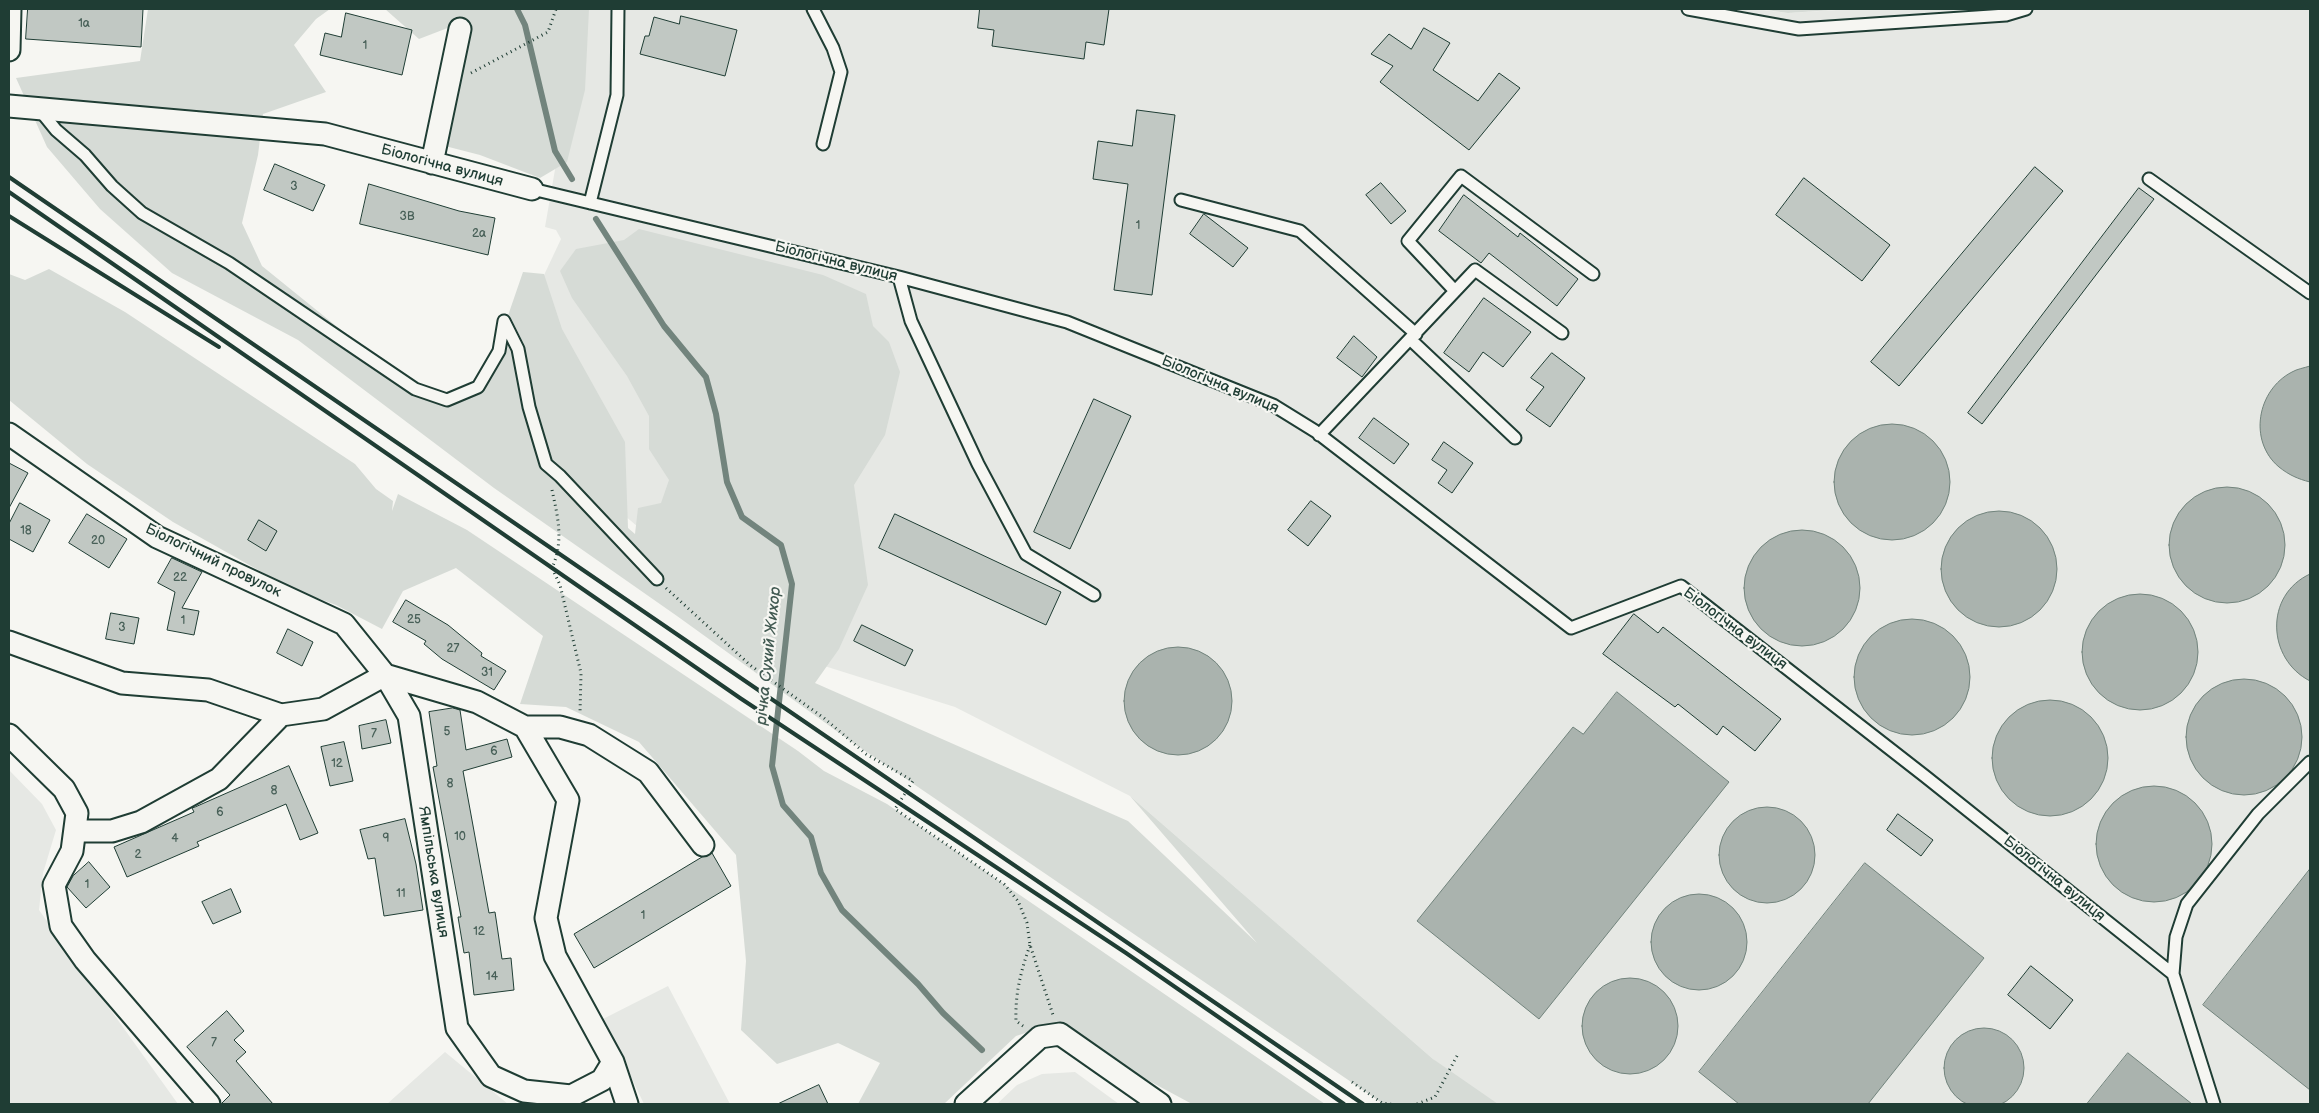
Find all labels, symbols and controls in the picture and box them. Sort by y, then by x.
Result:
house number: 1а [78,17,90,31]
house number: 1 [363,39,367,53]
street label: Біологічна вулиця [379,141,505,191]
house number: 3 [290,180,298,194]
house number: 3В [400,210,414,224]
house number: 1 [1136,219,1140,233]
house number: 2а [472,227,486,241]
street label: Біологічна вулиця [773,238,899,286]
street label: Біологічна вулиця [1159,352,1281,418]
street label: Біологічний провулок [142,520,284,602]
house number: 18 [20,524,32,538]
house number: 20 [91,534,105,548]
house number: 22 [173,571,187,585]
street label: Біологічна вулиця [1679,584,1791,674]
water label: річка Сухий Жихор [752,586,786,726]
house number: 25 [407,613,421,627]
house number: 1 [181,614,185,628]
house number: 3 [118,621,126,635]
house number: 27 [447,642,459,656]
house number: 31 [481,666,493,680]
house number: 5 [444,725,450,739]
house number: 7 [371,727,377,741]
house number: 6 [490,745,498,759]
house number: 12 [331,757,343,771]
house number: 8 [447,777,453,791]
house number: 8 [271,784,277,798]
street label: Ямпільська вулиця [414,805,452,939]
house number: 6 [216,806,224,820]
house number: 10 [454,830,466,844]
house number: 4 [171,832,179,846]
house number: 9 [383,832,389,846]
street label: Біологічна вулиця [2000,832,2108,926]
house number: 2 [134,848,142,862]
house number: 1 [85,878,89,892]
house number: 11 [396,887,406,901]
house number: 1 [641,909,645,923]
house number: 12 [473,925,485,939]
house number: 14 [486,970,498,984]
house number: 7 [211,1036,217,1050]

